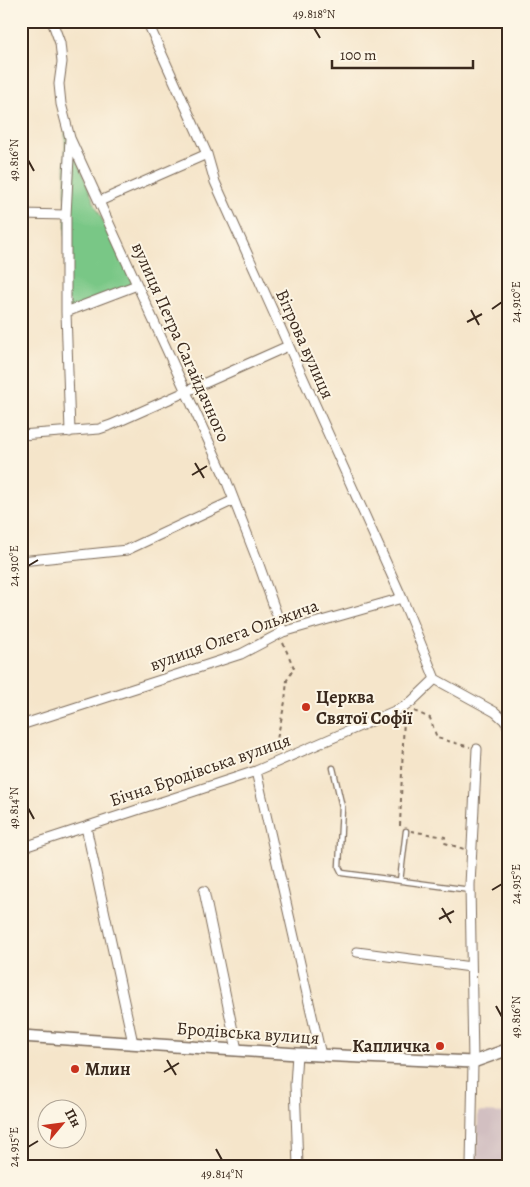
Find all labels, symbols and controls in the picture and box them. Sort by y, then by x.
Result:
text: 49.818°N [293,6,336,22]
scale bar [332,38,474,70]
text: 100 m [340,45,377,65]
text: 49.816°N [6,138,22,181]
street label: вулиця Петра Сагайдачного [126,238,236,446]
text: 24.910°E [508,281,524,323]
street label: Вітрова вулиця [270,285,340,403]
text: 24.910°E [6,545,22,587]
street label: вулиця Олега Ольжича [146,593,322,677]
place label: Церква Святої Софії [316,685,413,730]
marker: Церква Святої Софії [300,701,312,713]
street label: Бічна Бродівська вулиця [106,728,294,812]
text: 49.814°N [6,787,22,829]
text: 24.915°E [508,864,524,904]
text: 49.816°N [508,995,524,1038]
street label: Бродівська вулиця [176,1016,320,1050]
place label: Капличка [352,1034,430,1058]
marker: Капличка [434,1040,446,1052]
place label: Млин [85,1057,131,1081]
marker: Млин [69,1063,81,1075]
north arrow [38,1100,88,1150]
text: Пн [60,1105,86,1131]
text: 24.915°E [6,1127,22,1167]
text: 49.814°N [201,1166,243,1182]

